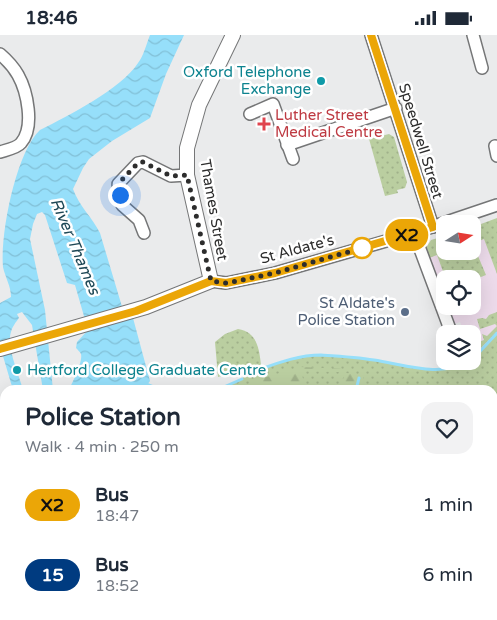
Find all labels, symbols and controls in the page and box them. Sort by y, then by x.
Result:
text: 18:46 [25,7,78,29]
place label: Oxford Telephone Exchange [183,63,311,98]
marker: Oxford Telephone Exchange [315,75,327,87]
street label: Speedwell Street [395,81,447,201]
place label: Luther Street Medical Centre [275,106,382,141]
marker: Luther Street Medical Centre [257,117,271,131]
street label: Thames Street [196,158,232,262]
your location [108,183,133,208]
water label: River Thames [46,195,105,299]
north arrow [436,215,481,260]
map controls [436,215,481,370]
line badge: X2 [384,219,430,251]
text: X2 [395,224,419,246]
street label: St Aldate's [258,231,336,267]
unlabelled marker [351,237,373,259]
button: locate [436,270,481,315]
place label: St Aldate's Police Station [298,294,395,329]
marker: St Aldate's Police Station [399,306,411,318]
button: layers [436,325,481,370]
place label: Hertford College Graduate Centre [27,361,266,379]
marker: Hertford College Graduate Centre [11,364,23,376]
button: heart [421,402,473,454]
text: Police Station [25,403,181,432]
text: Walk · 4 min · 250 m [25,437,179,457]
text: Bus [95,484,129,506]
text: X2 [41,494,64,516]
text: 1 min [422,494,473,516]
text: 18:47 [95,506,139,526]
text: Bus [95,554,129,576]
text: 15 [41,564,64,586]
text: 6 min [422,564,473,586]
text: 18:52 [95,576,139,596]

